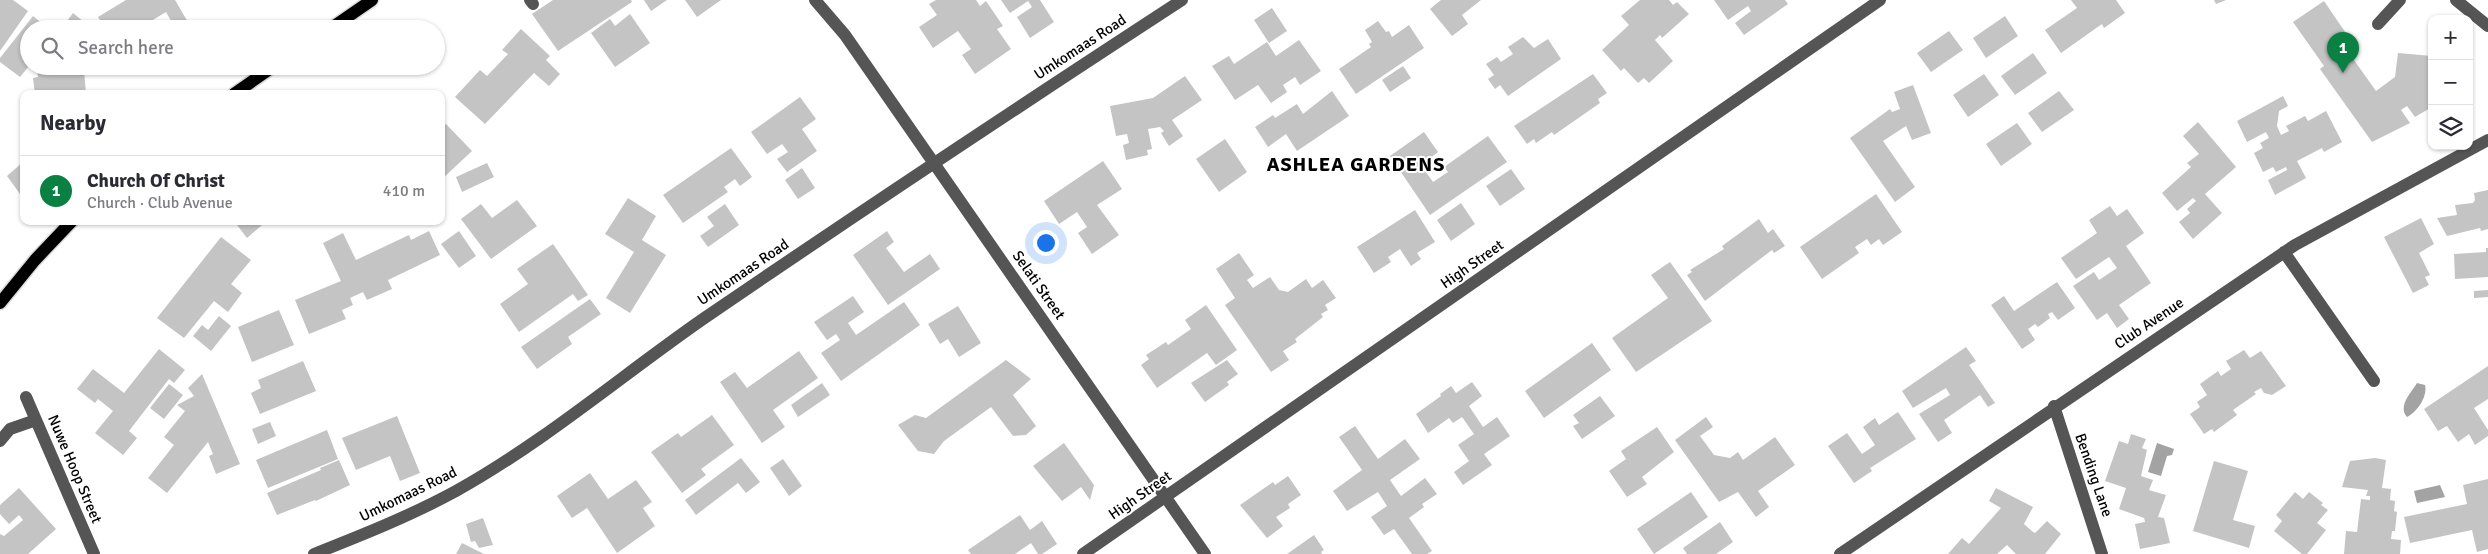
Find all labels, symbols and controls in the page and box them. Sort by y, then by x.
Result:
street label: Umkomaas Road [1031,11,1129,83]
map controls [2428,15,2473,150]
button: + [2428,15,2473,60]
search box [20,20,445,75]
pin: 1 [2327,32,2359,73]
icon: search [38,34,66,62]
text: Search here [78,36,174,60]
button: − [2428,60,2473,105]
button: layers [2428,105,2473,150]
text: Nearby [40,110,106,136]
district label: ASHLEA GARDENS [1267,152,1445,177]
text: Church Of Christ [87,169,225,193]
text: 1 [52,181,60,201]
text: 410 m [383,181,425,201]
text: Church · Club Avenue [87,193,233,213]
your location [1033,230,1059,256]
street label: Umkomaas Road [694,235,792,309]
street label: High Street [1437,236,1507,292]
street label: Selati Street [1009,247,1069,323]
street label: Club Avenue [2111,293,2187,353]
street label: Nuwe Hoop Street [44,412,106,526]
street label: Bending Lane [2071,431,2117,519]
street label: Umkomaas Road [356,463,460,525]
street label: High Street [1105,467,1175,523]

